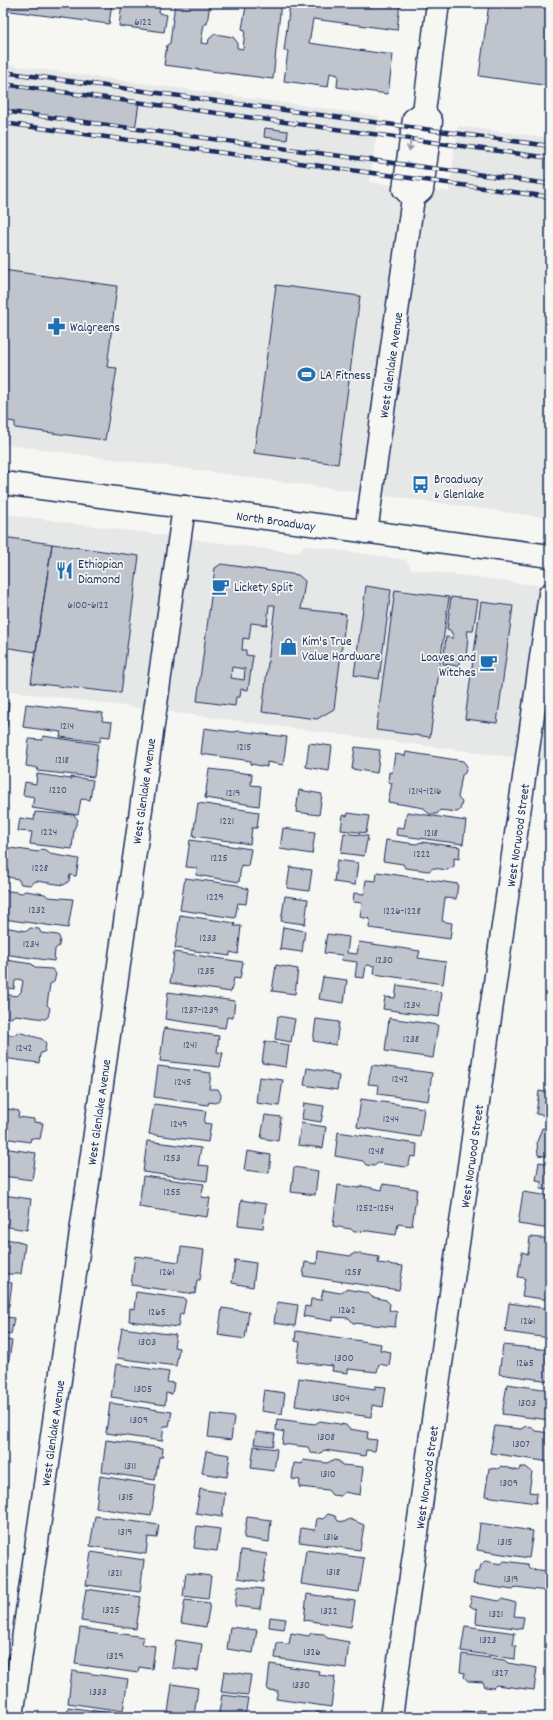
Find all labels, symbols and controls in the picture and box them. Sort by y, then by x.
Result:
house number: 6122 [134,15,152,31]
one-way arrow [406,138,414,151]
street label: West Glenlake Avenue [376,311,409,419]
pharmacy icon: Walgreens [47,316,67,336]
place label: Walgreens [70,319,120,338]
sports icon: LA Fitness [297,364,317,384]
place label: LA Fitness [320,367,371,386]
place label: Broadway & Glenlake [434,471,485,505]
bus stop icon: Broadway & Glenlake [411,475,431,495]
street label: North Broadway [235,508,317,538]
place label: Ethiopian Diamond [78,556,123,590]
restaurant icon: Ethiopian Diamond [55,560,75,580]
cafe icon: Lickety Split [211,576,231,596]
place label: Lickety Split [234,579,293,598]
house number: 6100-6122 [68,598,109,614]
place label: Kim's True Value Hardware [302,633,381,667]
shop icon: Kim's True Value Hardware [279,637,299,657]
place label: Loaves and Witches [421,649,476,683]
cafe icon: Loaves and Witches [479,653,499,673]
house number: 1214 [60,719,74,735]
street label: West Glenlake Avenue [129,737,162,845]
house number: 1215 [237,740,251,756]
house number: 1218 [55,753,69,769]
street label: West Norwood Street [503,782,536,888]
house number: 1220 [49,783,67,799]
house number: 1214-1216 [409,784,441,800]
house number: 1219 [226,786,240,802]
house number: 1221 [220,814,234,830]
house number: 1224 [41,825,57,841]
house number: 1218 [424,826,438,842]
house number: 1222 [414,847,431,863]
house number: 1225 [210,851,228,867]
house number: 1228 [32,861,48,877]
house number: 1229 [206,890,224,906]
house number: 1232 [29,903,46,919]
house number: 1226-1228 [383,904,421,920]
house number: 1233 [200,931,217,947]
house number: 1234 [23,937,39,953]
house number: 1230 [375,953,393,969]
house number: 1235 [197,964,215,980]
house number: 1234 [404,998,420,1014]
house number: 1237-1239 [181,1003,219,1019]
house number: 1238 [403,1032,419,1048]
house number: 1241 [183,1038,197,1054]
house number: 1242 [16,1041,32,1057]
street label: West Glenlake Avenue [84,1058,117,1166]
house number: 1242 [392,1072,408,1088]
house number: 1245 [175,1075,191,1091]
street label: West Norwood Street [457,1103,490,1209]
house number: 1244 [383,1112,399,1128]
house number: 1249 [171,1117,187,1133]
house number: 1248 [368,1144,384,1160]
house number: 1253 [163,1151,181,1167]
house number: 1255 [163,1185,181,1201]
house number: 1252-1254 [356,1201,394,1217]
house number: 1261 [159,1265,175,1281]
house number: 1258 [345,1265,361,1281]
house number: 1262 [338,1303,356,1319]
house number: 1265 [148,1305,166,1321]
house number: 1261 [520,1314,536,1330]
house number: 1303 [138,1335,156,1351]
house number: 1300 [334,1351,354,1367]
house number: 1265 [516,1356,534,1372]
street label: West Glenlake Avenue [38,1379,71,1487]
house number: 1305 [134,1382,152,1398]
house number: 1304 [332,1391,350,1407]
house number: 1303 [518,1396,536,1412]
house number: 1309 [130,1413,148,1429]
street label: West Norwood Street [412,1424,445,1530]
house number: 1308 [317,1430,335,1446]
house number: 1307 [512,1437,530,1453]
house number: 1311 [124,1459,136,1475]
house number: 1310 [320,1467,336,1483]
house number: 1309 [500,1476,518,1492]
house number: 1315 [119,1490,133,1506]
house number: 1319 [118,1525,132,1541]
house number: 1316 [323,1530,339,1546]
house number: 1315 [498,1535,512,1551]
house number: 1318 [326,1565,340,1581]
house number: 1321 [108,1566,122,1582]
house number: 1319 [504,1572,518,1588]
house number: 1325 [102,1603,120,1619]
house number: 1322 [321,1604,338,1620]
house number: 1321 [489,1607,503,1623]
house number: 1323 [480,1633,497,1649]
house number: 1326 [303,1645,321,1661]
house number: 1329 [106,1649,124,1665]
house number: 1327 [492,1666,508,1682]
house number: 1330 [292,1678,310,1694]
house number: 1333 [89,1685,107,1701]

